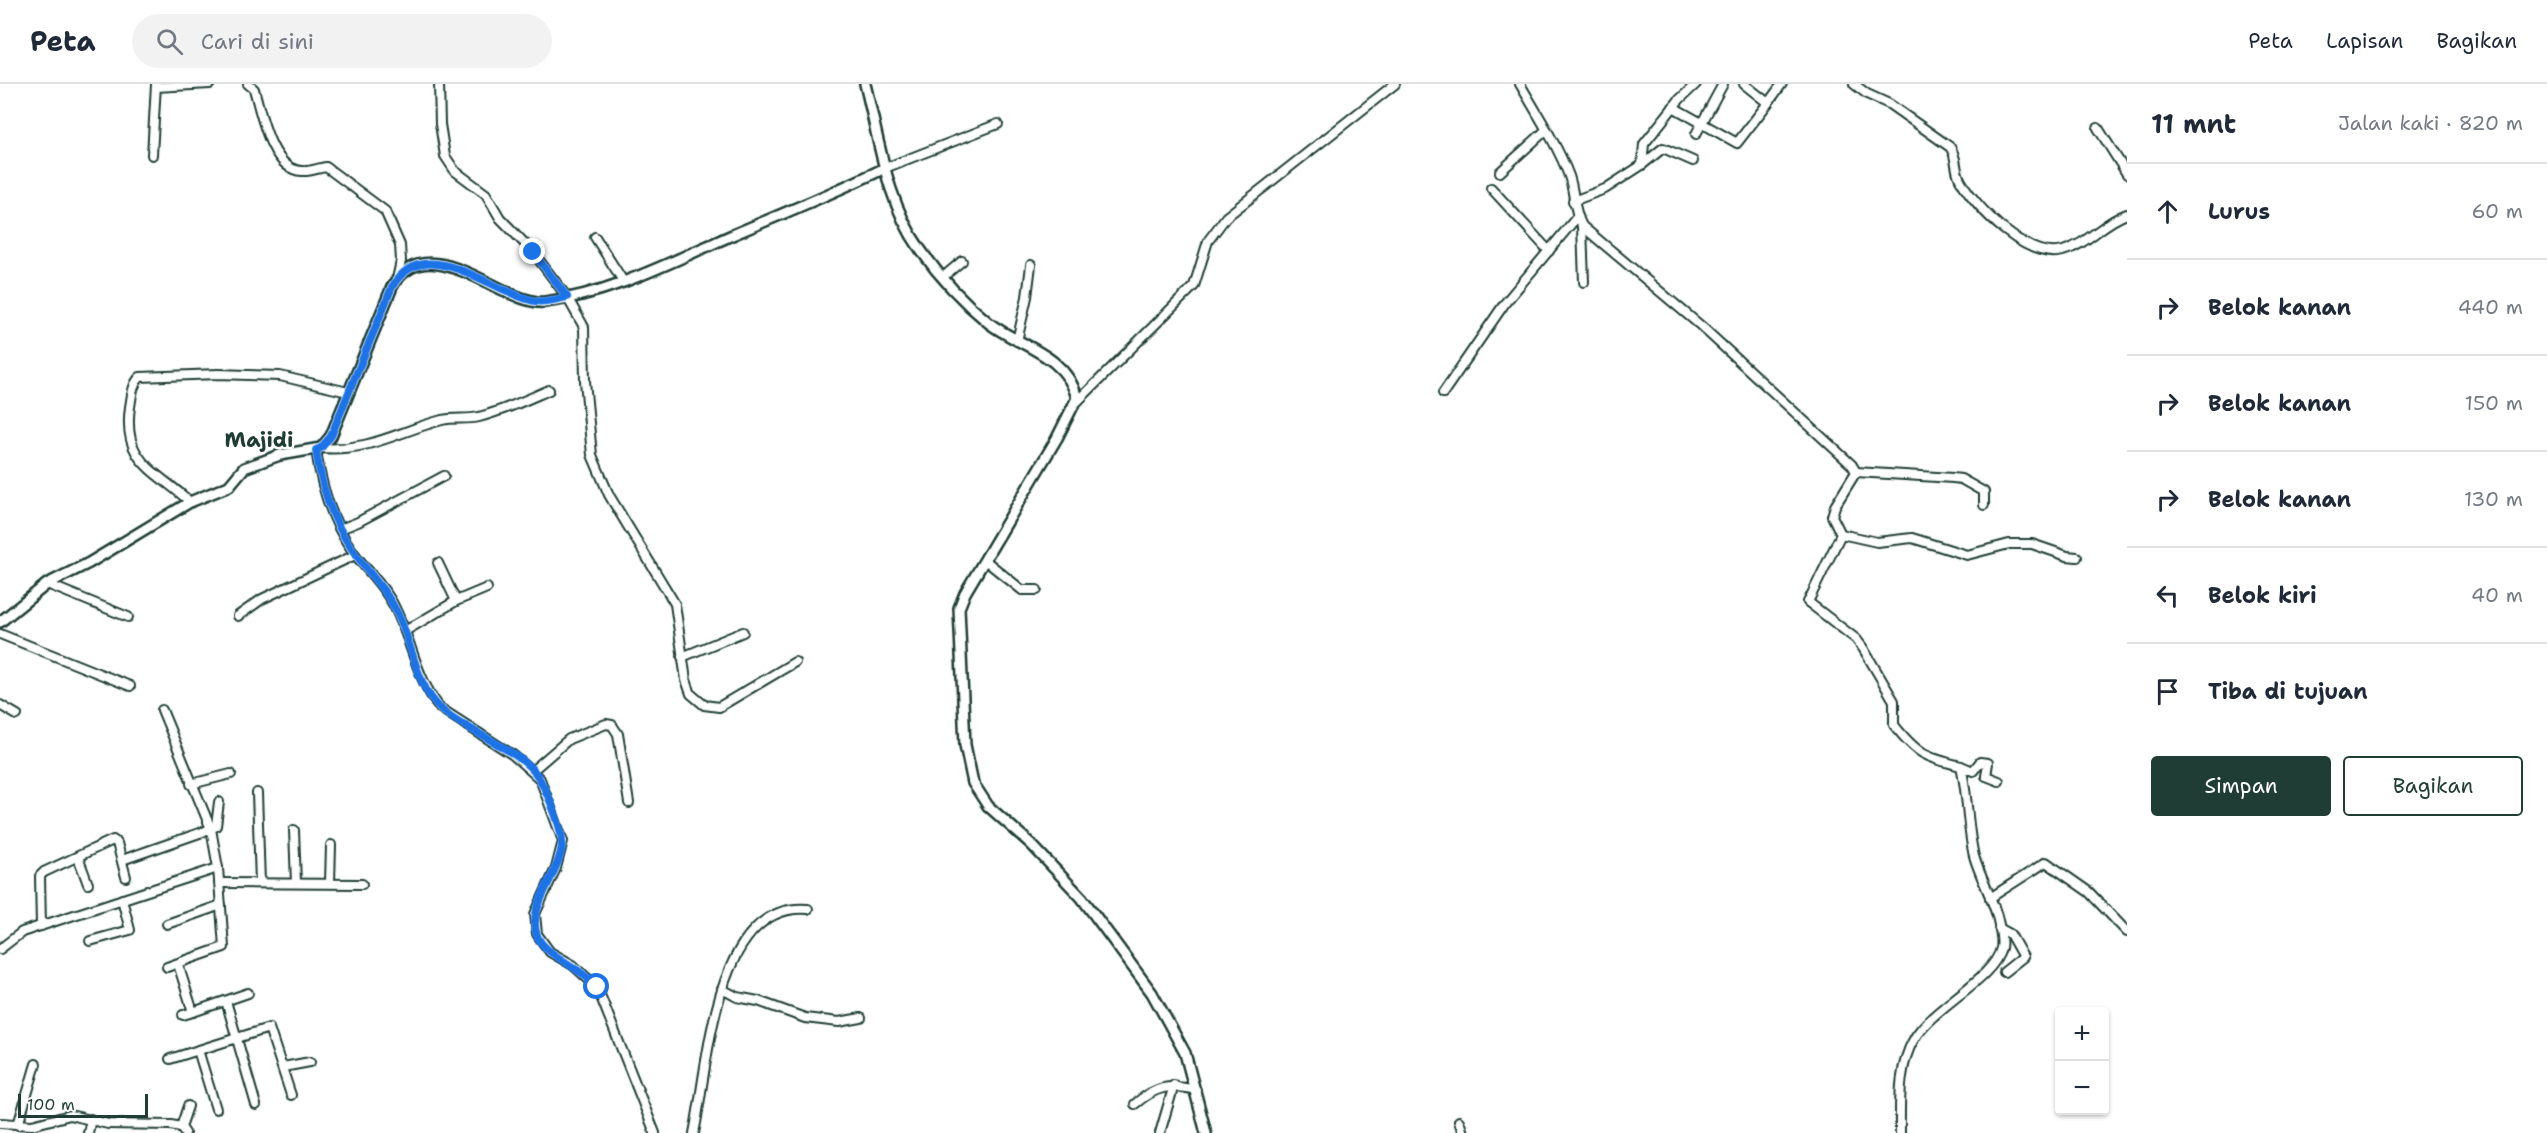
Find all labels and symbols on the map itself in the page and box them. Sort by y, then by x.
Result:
route end [519,238,545,264]
district label: Majidi [224,426,294,454]
route start [583,973,609,999]
scale bar [18,1091,148,1118]

